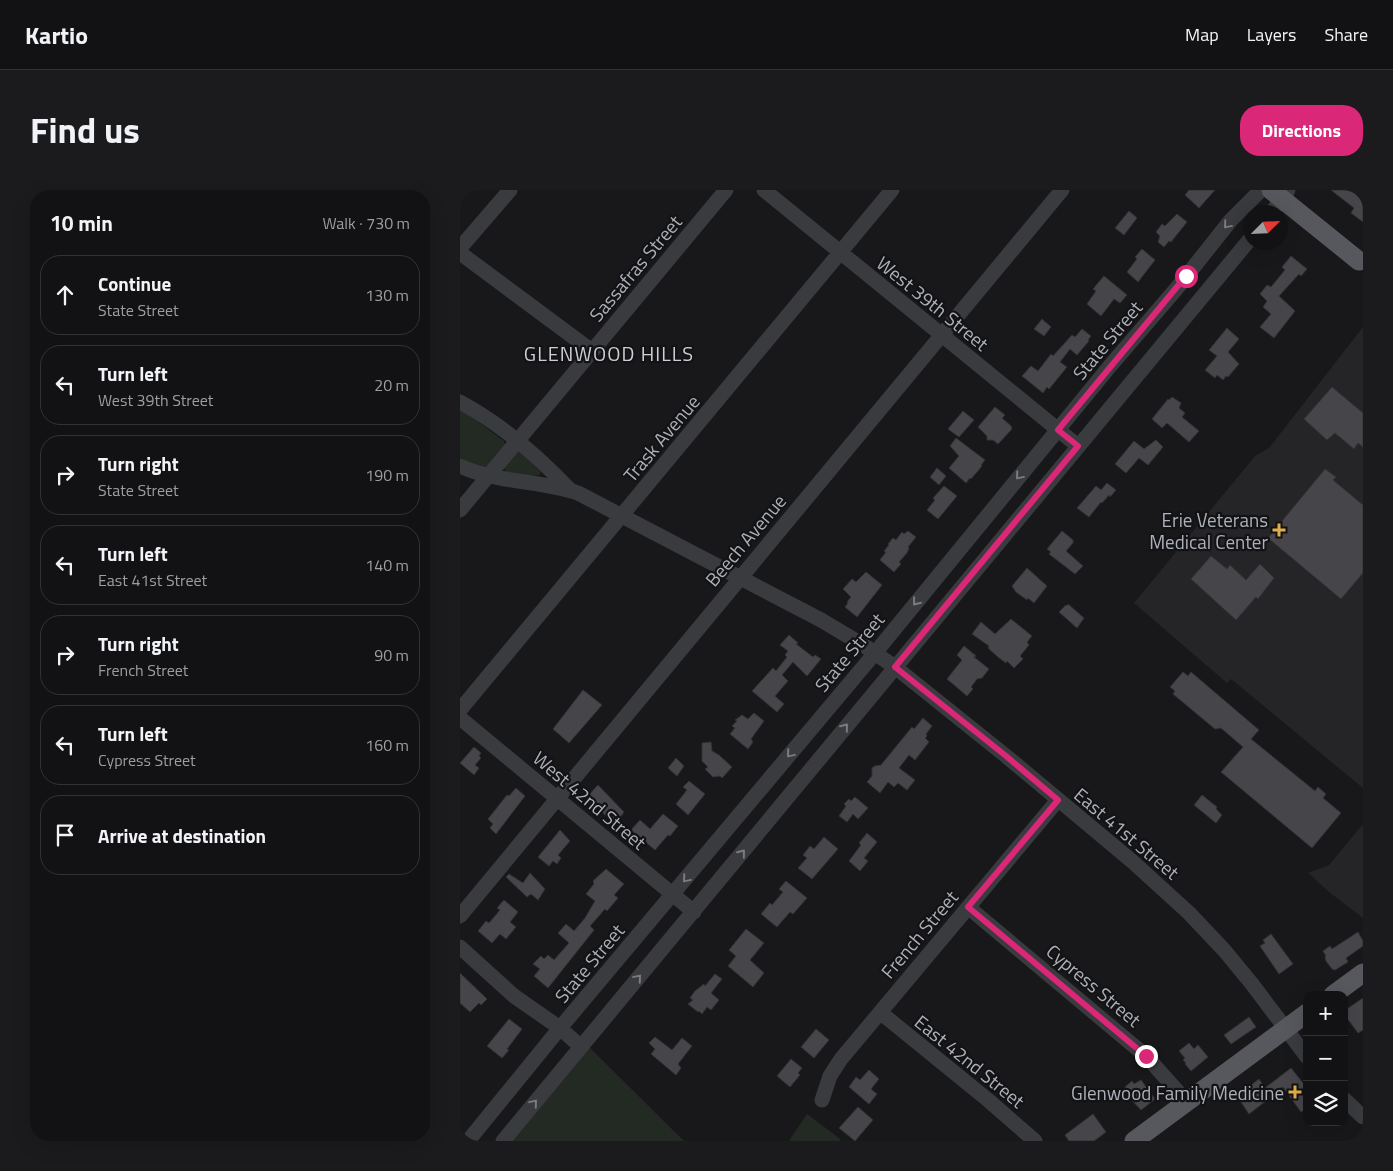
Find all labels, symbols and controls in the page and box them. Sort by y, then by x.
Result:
text: Kartio [25,17,88,53]
text: Map [1185,21,1219,48]
text: Layers [1247,21,1296,48]
text: Share [1324,21,1368,48]
text: Find us [30,103,140,157]
button: Directions [1240,105,1363,156]
north arrow [1243,205,1288,250]
text: 10 min [50,207,113,239]
street label: Sassafras Street [582,208,689,328]
text: Walk · 730 m [322,211,410,235]
one-way arrow [1224,219,1233,228]
street label: West 39th Street [871,249,996,358]
route start [1175,265,1198,288]
text: Continue [98,269,171,298]
icon: ahead [51,281,79,309]
text: 130 m [365,283,409,307]
street label: State Street [1065,294,1149,386]
text: State Street [98,298,179,322]
district label: GLENWOOD HILLS [524,338,694,369]
text: Turn left [98,359,168,388]
icon: left [51,371,79,399]
text: 20 m [374,373,409,397]
text: West 39th Street [98,388,213,412]
street label: Trask Avenue [616,388,706,488]
text: Turn right [98,449,179,478]
icon: right [51,461,79,489]
text: 190 m [365,463,409,487]
one-way arrow [1016,471,1025,480]
text: State Street [98,478,179,502]
street label: Beech Avenue [698,487,792,593]
place label: Erie Veterans Medical Center [1149,505,1268,556]
marker: Erie Veterans Medical Center [1272,523,1286,537]
text: Turn left [98,539,168,568]
icon: left [51,551,79,579]
text: 140 m [365,553,409,577]
text: East 41st Street [98,568,207,592]
one-way arrow [914,596,922,605]
street label: State Street [807,606,891,698]
text: Turn right [98,629,179,658]
icon: right [51,641,79,669]
text: 90 m [374,643,409,667]
text: French Street [98,658,188,682]
text: Turn left [98,719,168,748]
one-way arrow [839,724,848,733]
icon: left [51,731,79,759]
text: 160 m [365,733,409,757]
street label: West 42nd Street [527,744,653,856]
text: Cypress Street [98,748,196,772]
one-way arrow [788,748,796,757]
street label: East 41st Street [1068,780,1186,886]
icon: arrive [51,821,79,849]
text: Arrive at destination [98,821,266,850]
one-way arrow [736,850,745,859]
one-way arrow [684,873,692,882]
street label: French Street [873,883,965,984]
street label: State Street [547,917,631,1009]
street label: Cypress Street [1040,937,1148,1034]
one-way arrow [632,975,640,984]
map controls [1303,991,1348,1126]
button: + [1303,991,1348,1036]
street label: East 42nd Street [909,1007,1032,1115]
button: − [1303,1036,1348,1081]
route end [1135,1045,1158,1068]
place label: Glenwood Family Medicine [1071,1078,1284,1107]
button: layers [1303,1081,1348,1126]
marker: Glenwood Family Medicine [1288,1085,1302,1099]
one-way arrow [529,1100,538,1109]

